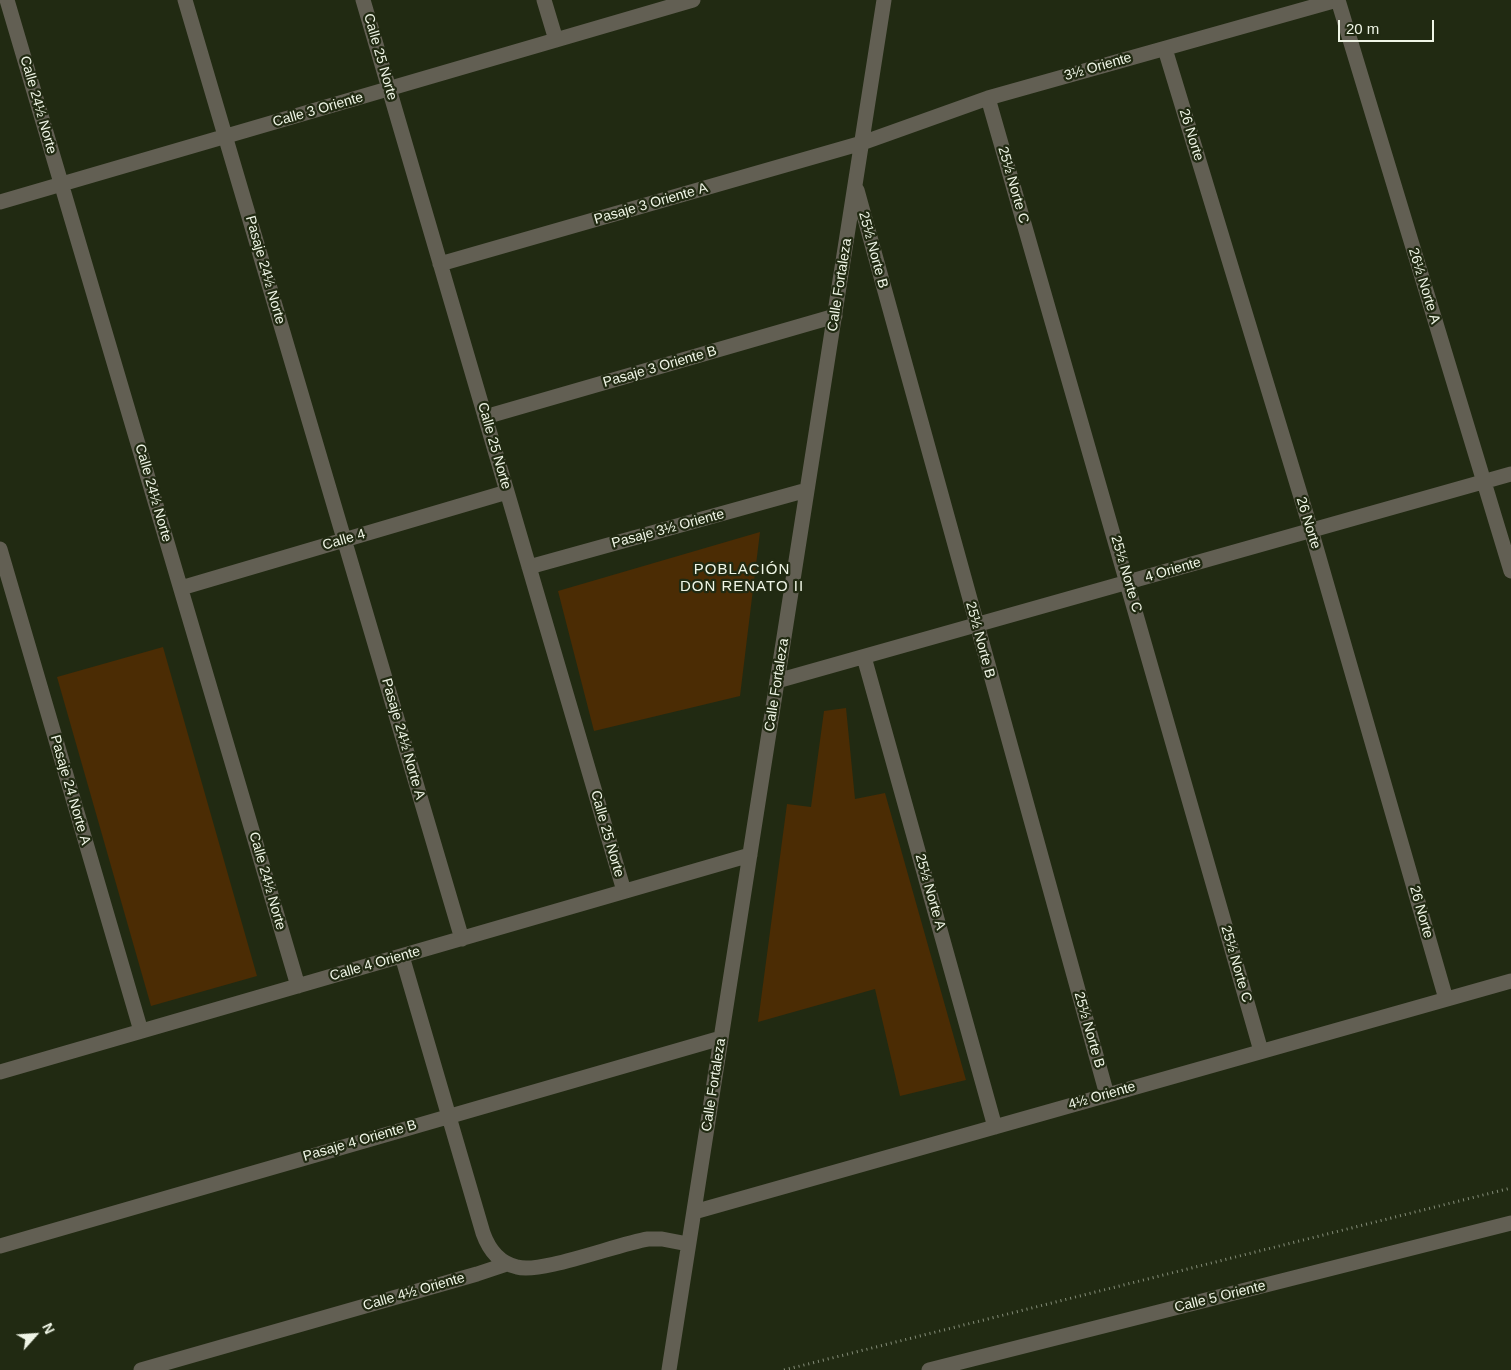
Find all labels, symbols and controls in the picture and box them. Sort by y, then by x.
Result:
scale bar [1341,10,1437,42]
street label: Calle 25 Norte [360,12,400,102]
text: 20 m [1346,20,1379,37]
street label: 3½ Oriente [1062,49,1134,85]
street label: Calle 24½ Norte [16,54,60,156]
street label: Calle 3 Oriente [271,89,365,131]
street label: 26 Norte [1175,107,1207,163]
street label: 25½ Norte C [994,145,1032,225]
street label: Pasaje 3 Oriente A [592,180,710,228]
street label: 25½ Norte B [855,210,891,290]
street label: Pasaje 24½ Norte [241,214,289,326]
street label: Calle Fortaleza [824,237,856,333]
street label: 26½ Norte A [1404,246,1444,326]
street label: Pasaje 3 Oriente B [601,343,719,391]
street label: Calle 25 Norte [474,401,514,491]
street label: Calle 24½ Norte [131,442,175,544]
street label: 26 Norte [1292,495,1324,551]
street label: Pasaje 3½ Oriente [610,506,726,552]
street label: Calle 4 [321,526,367,554]
street label: 25½ Norte C [1107,534,1145,614]
street label: 4 Oriente [1143,554,1203,586]
district label: POBLACIÓN DON RENATO II [678,561,806,596]
street label: 25½ Norte B [962,600,998,680]
street label: Calle Fortaleza [761,637,793,733]
street label: Pasaje 24½ Norte A [378,676,428,802]
street label: Pasaje 24 Norte A [46,733,94,847]
street label: Calle 25 Norte [587,789,627,879]
street label: Calle 24½ Norte [245,830,289,932]
street label: 25½ Norte A [911,852,949,932]
street label: 26 Norte [1406,884,1436,940]
street label: 25½ Norte C [1217,924,1255,1004]
street label: Calle 4 Oriente [328,943,422,985]
street label: 25½ Norte B [1070,990,1108,1070]
street label: Calle Fortaleza [698,1037,730,1133]
street label: 4½ Oriente [1066,1078,1138,1114]
street label: Pasaje 4 Oriente B [301,1117,419,1165]
street label: Calle 4½ Oriente [361,1269,467,1315]
street label: Calle 5 Oriente [1173,1278,1267,1316]
north arrow [10,1310,60,1360]
text: N [39,1320,58,1336]

